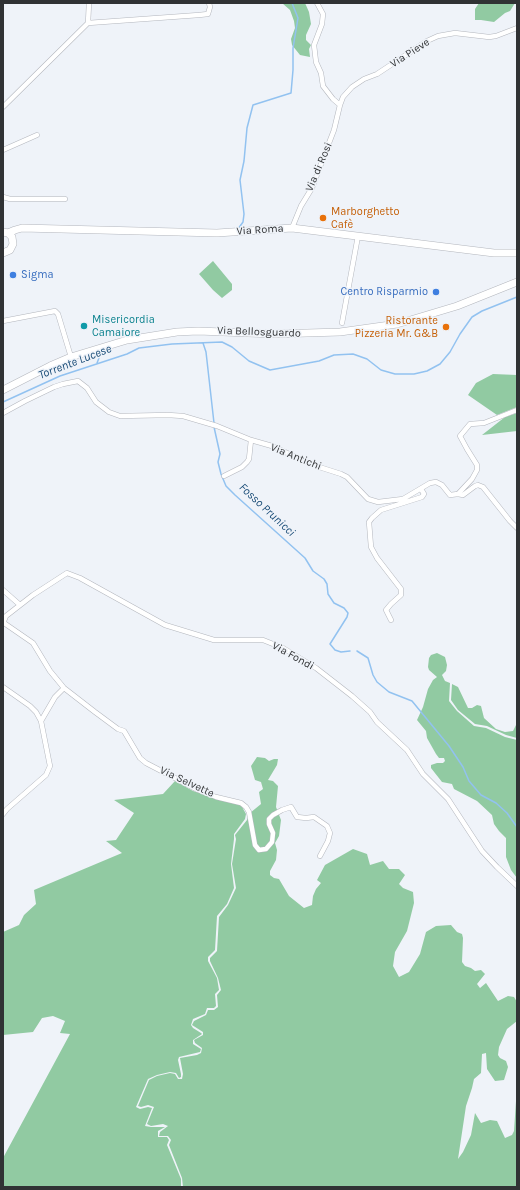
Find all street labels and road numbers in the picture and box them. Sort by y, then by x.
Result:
street label: Via Pieve [388,35,432,71]
street label: Via di Rosi [303,140,335,194]
street label: Via Roma [236,222,284,238]
street label: Via Bellosguardo [217,324,301,340]
street label: Via Antichi [268,441,324,473]
street label: Via Fondi [270,639,316,673]
street label: Via Selvette [158,764,216,800]

